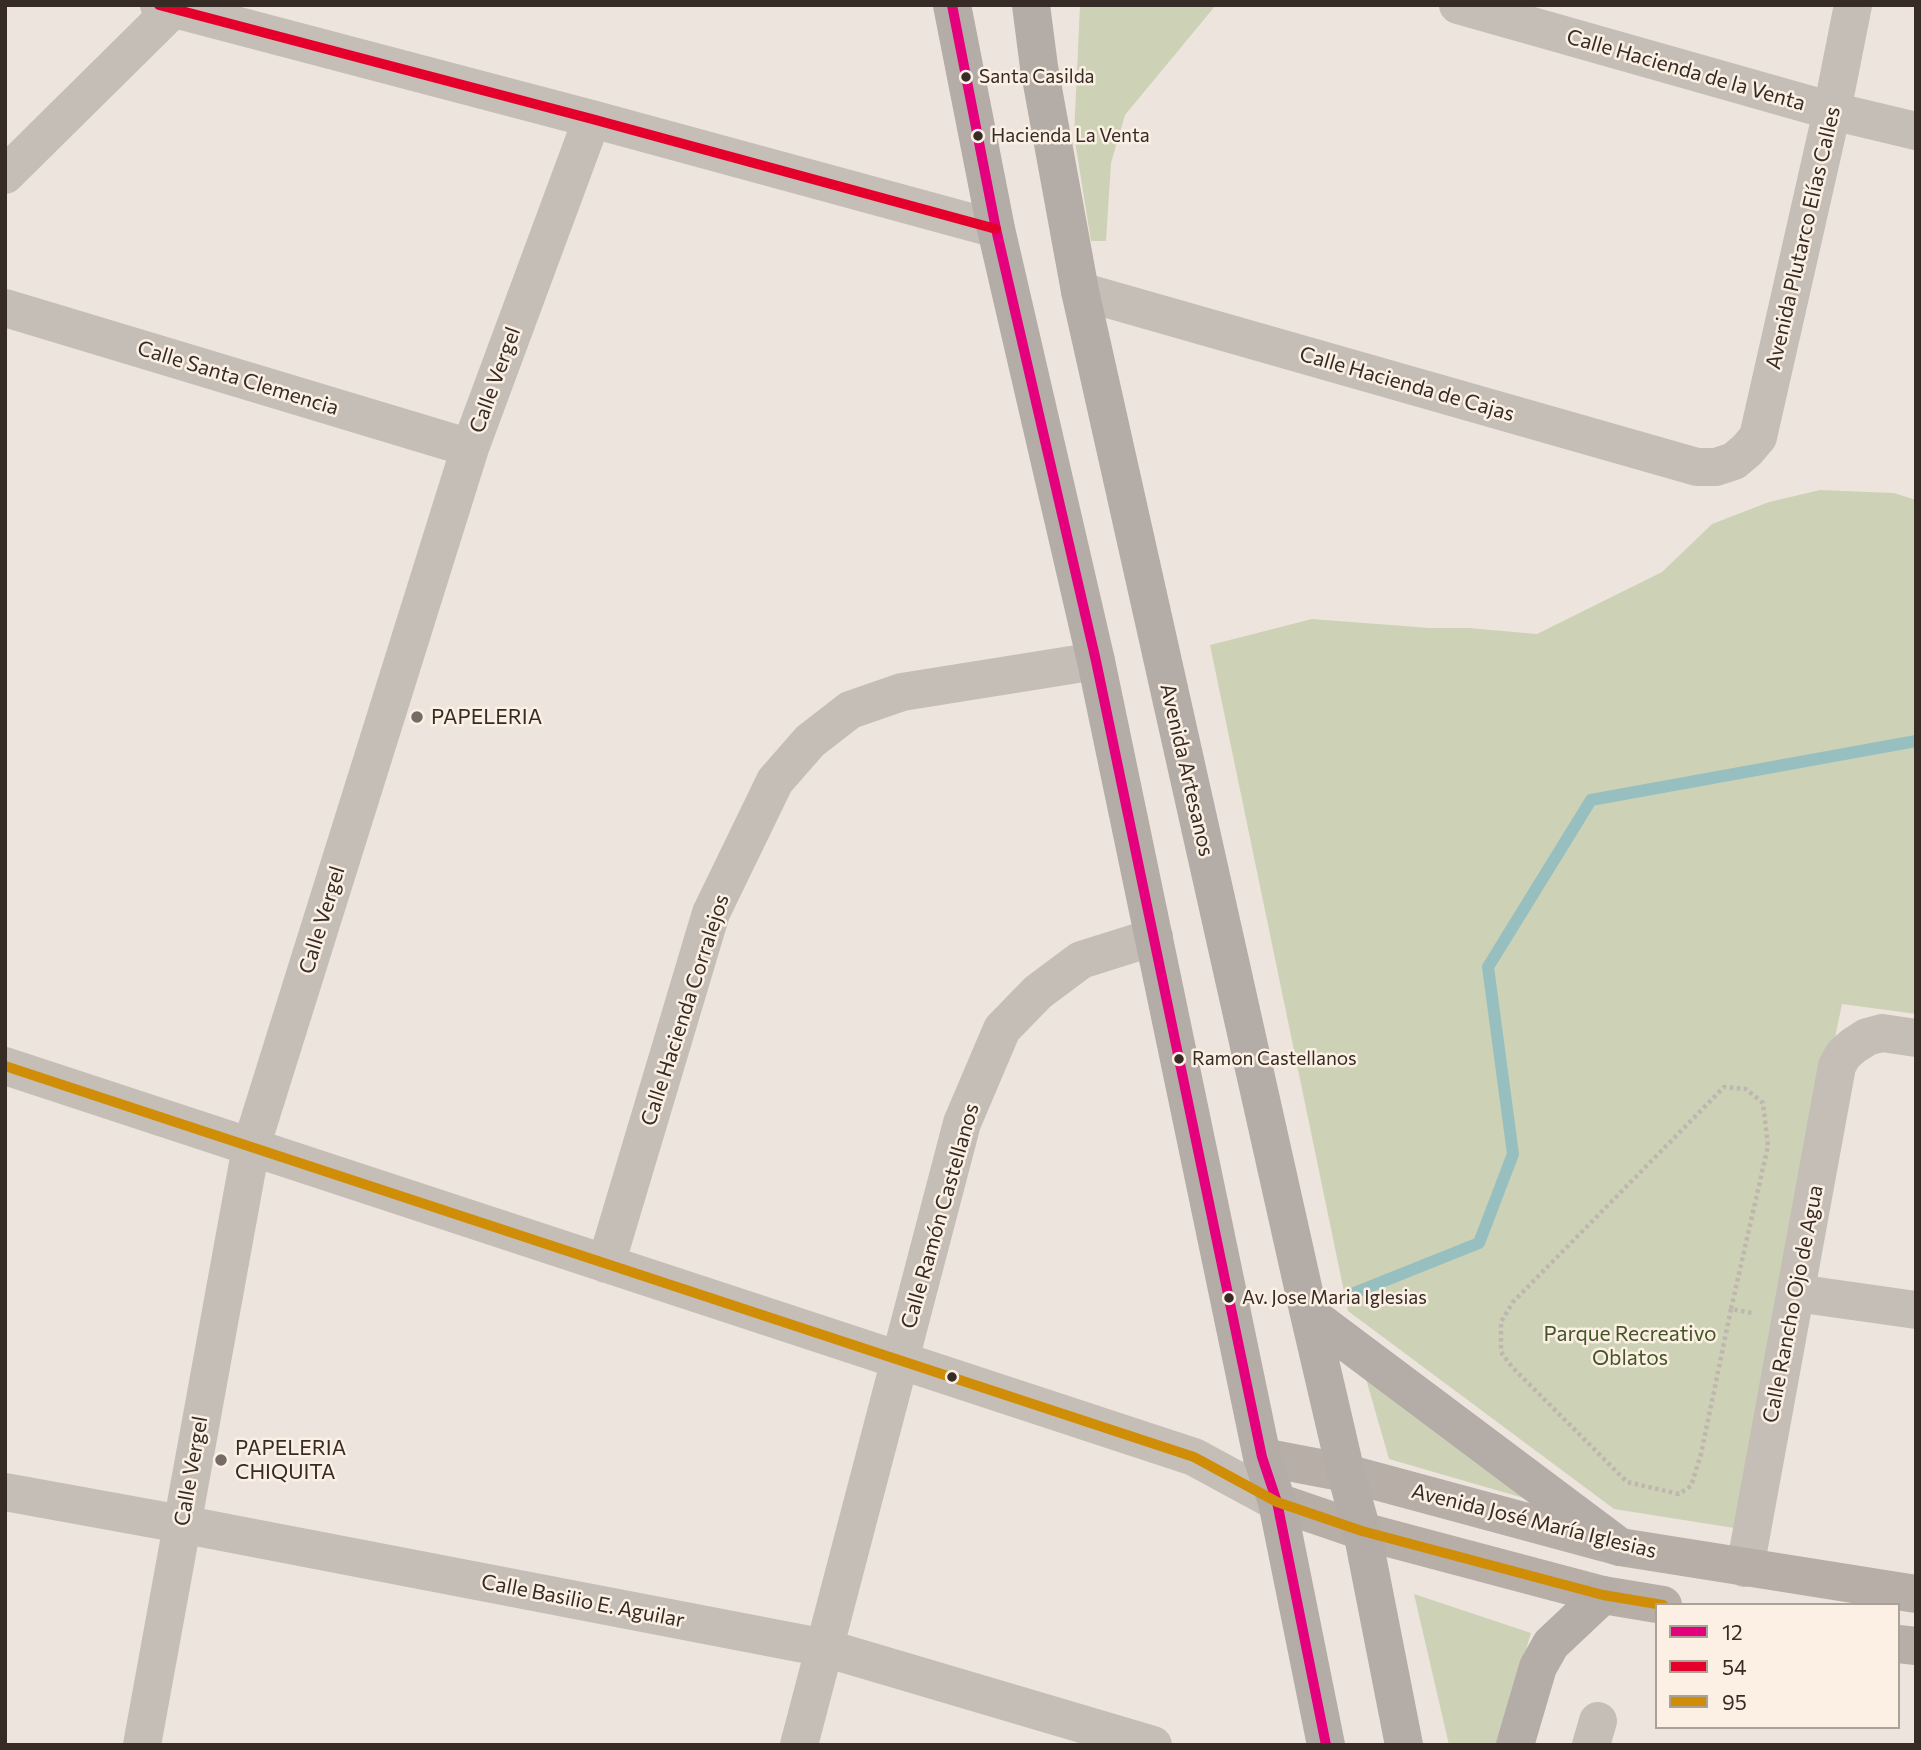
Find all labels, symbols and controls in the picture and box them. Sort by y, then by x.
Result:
street label: Calle Hacienda de la Venta [1564,24,1808,116]
place label: Santa Casilda [979,66,1095,88]
marker: Santa Casilda [959,70,973,84]
street label: Avenida Plutarco Elías Calles [1760,104,1846,372]
place label: Hacienda La Venta [991,125,1150,147]
marker: Hacienda La Venta [971,129,985,143]
street label: Calle Vergel [464,323,526,437]
street label: Calle Santa Clemencia [134,335,342,421]
street label: Calle Hacienda de Cajas [1297,341,1517,427]
street label: Avenida Artesanos [1155,681,1219,859]
place label: PAPELERIA [431,704,542,730]
marker: PAPELERIA [409,709,425,725]
street label: Calle Vergel [294,863,350,977]
street label: Calle Hacienda Corralejos [636,891,734,1129]
place label: Ramon Castellanos [1192,1048,1357,1070]
marker: Ramon Castellanos [1172,1052,1186,1066]
street label: Calle Ramón Castellanos [896,1101,984,1331]
street label: Calle Rancho Ojo de Agua [1758,1183,1828,1425]
place label: Av. Jose Maria Iglesias [1242,1287,1427,1309]
marker: Av. Jose Maria Iglesias [1222,1291,1236,1305]
park label: Parque Recreativo Oblatos [1543,1321,1717,1371]
unlabelled marker [945,1370,959,1384]
street label: Calle Vergel [169,1414,213,1528]
place label: PAPELERIA CHIQUITA [235,1435,346,1485]
marker: PAPELERIA CHIQUITA [213,1452,229,1468]
street label: Avenida José María Iglesias [1409,1478,1659,1564]
street label: Calle Basilio E. Aguilar [479,1569,687,1633]
legend [1655,1603,1900,1729]
text: 12 [1722,1619,1743,1644]
text: 54 [1722,1654,1747,1679]
text: 95 [1722,1689,1747,1714]

